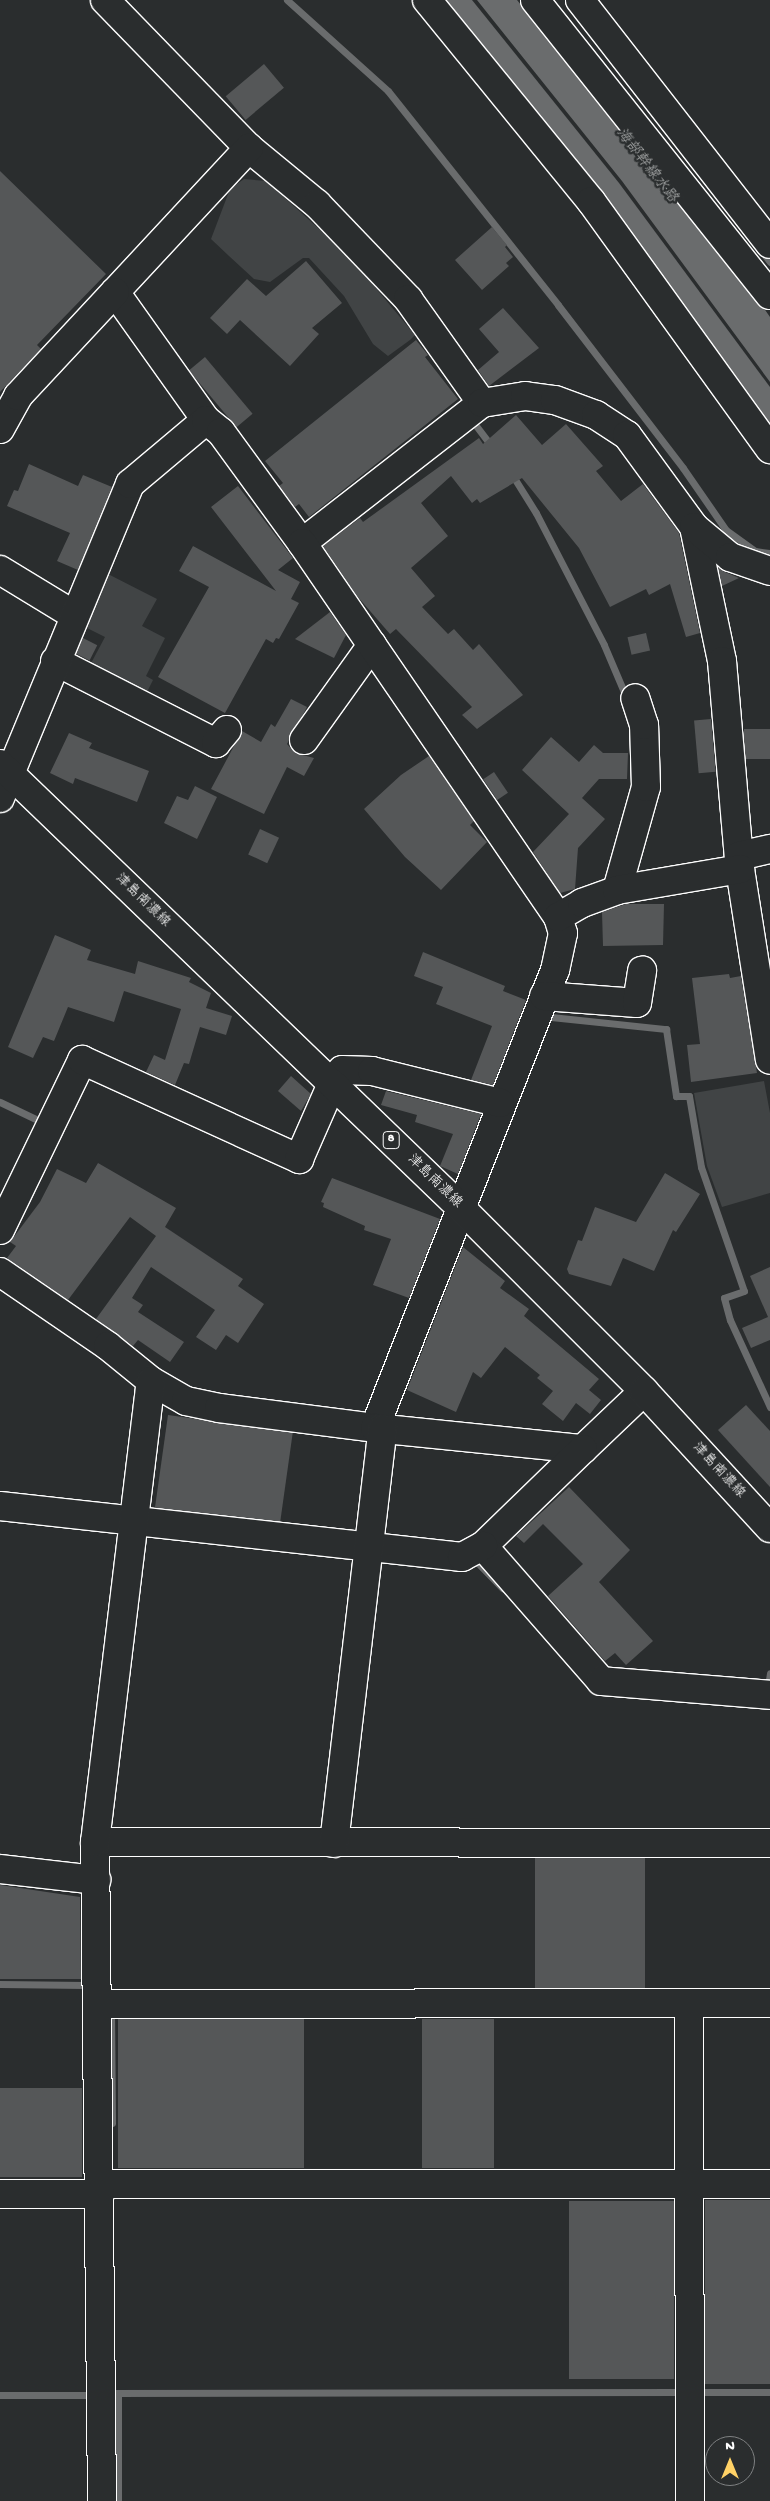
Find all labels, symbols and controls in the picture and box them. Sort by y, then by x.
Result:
water label: 海部幹線水路 [611,125,681,207]
street label: 津島南濃線 [111,871,173,931]
road number: 8 [382,1130,400,1150]
street label: 津島南濃線 [403,1152,465,1212]
street label: 津島南濃線 [688,1440,748,1502]
north arrow [705,2436,755,2486]
text: N [725,2438,735,2455]

